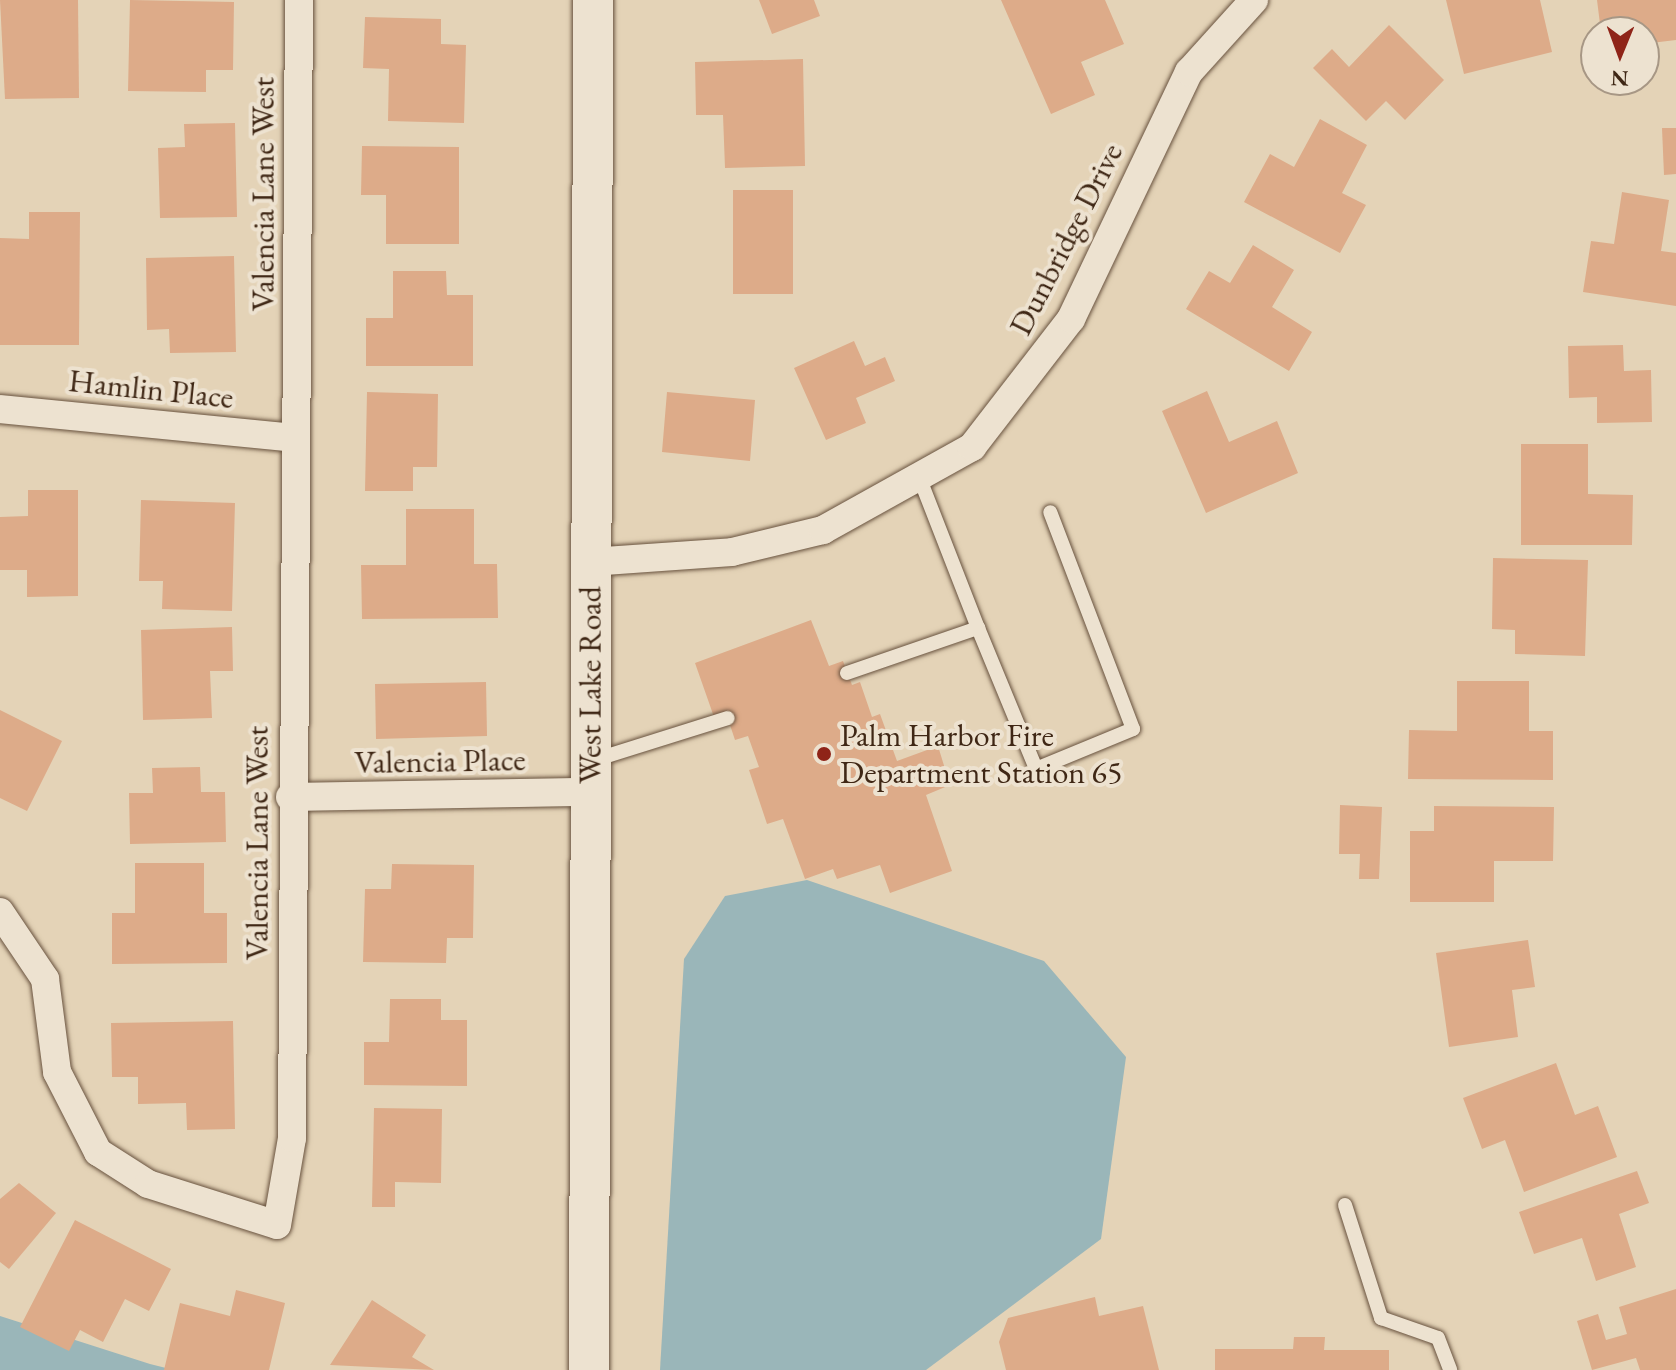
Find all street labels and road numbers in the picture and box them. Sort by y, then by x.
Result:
street label: Valencia Lane West [244,77,282,311]
street label: Dunbridge Drive [1001,137,1131,341]
street label: Hamlin Place [67,361,235,417]
street label: West Lake Road [571,586,609,784]
street label: Valencia Lane West [238,726,276,960]
street label: Valencia Place [354,740,526,782]

